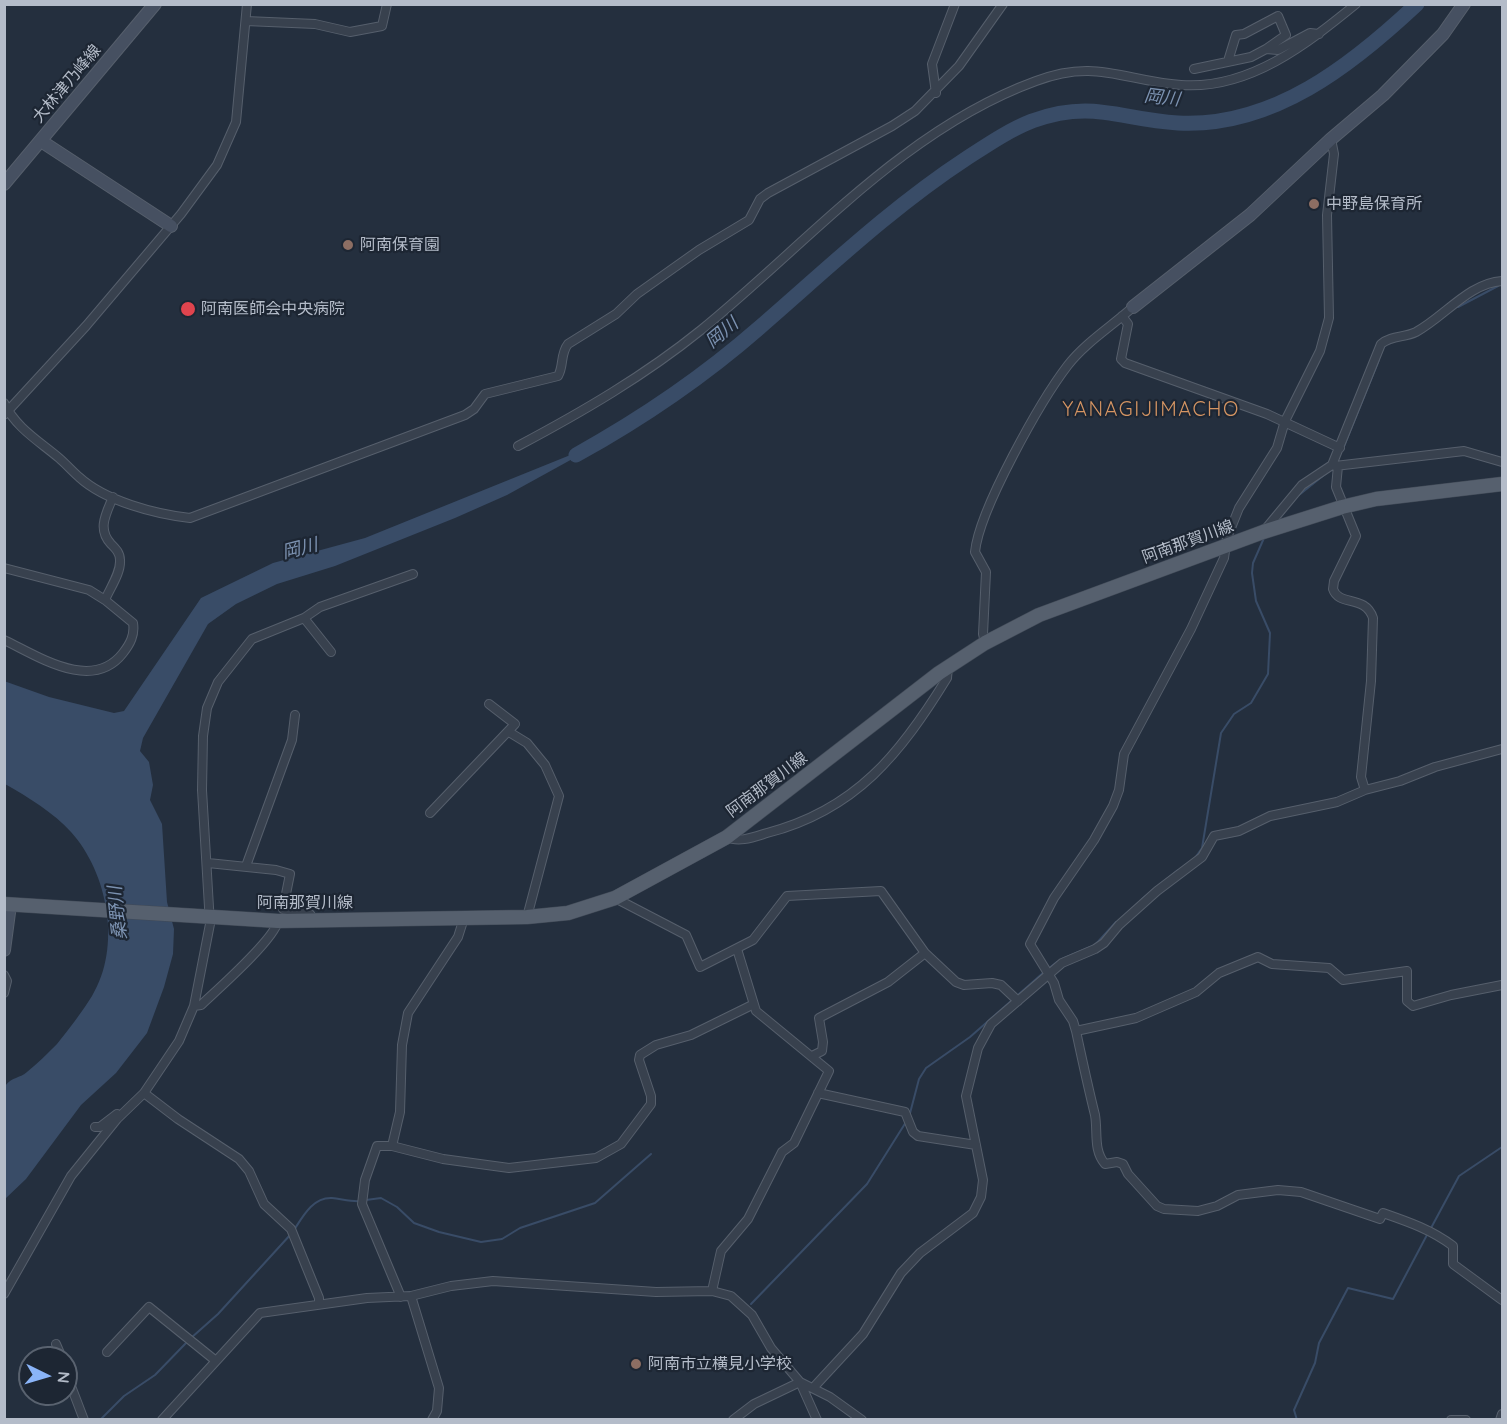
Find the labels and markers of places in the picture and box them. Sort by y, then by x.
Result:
place label: 中野島保育所 [1326,194,1422,214]
marker: 中野島保育所 [1307,197,1321,211]
place label: 阿南保育園 [360,235,440,255]
marker: 阿南保育園 [341,238,355,252]
place label: 阿南医師会中央病院 [201,299,345,319]
marker: 阿南医師会中央病院 [179,300,197,318]
place label: 阿南市立横見小学校 [648,1354,792,1374]
marker: 阿南市立横見小学校 [629,1357,643,1371]

